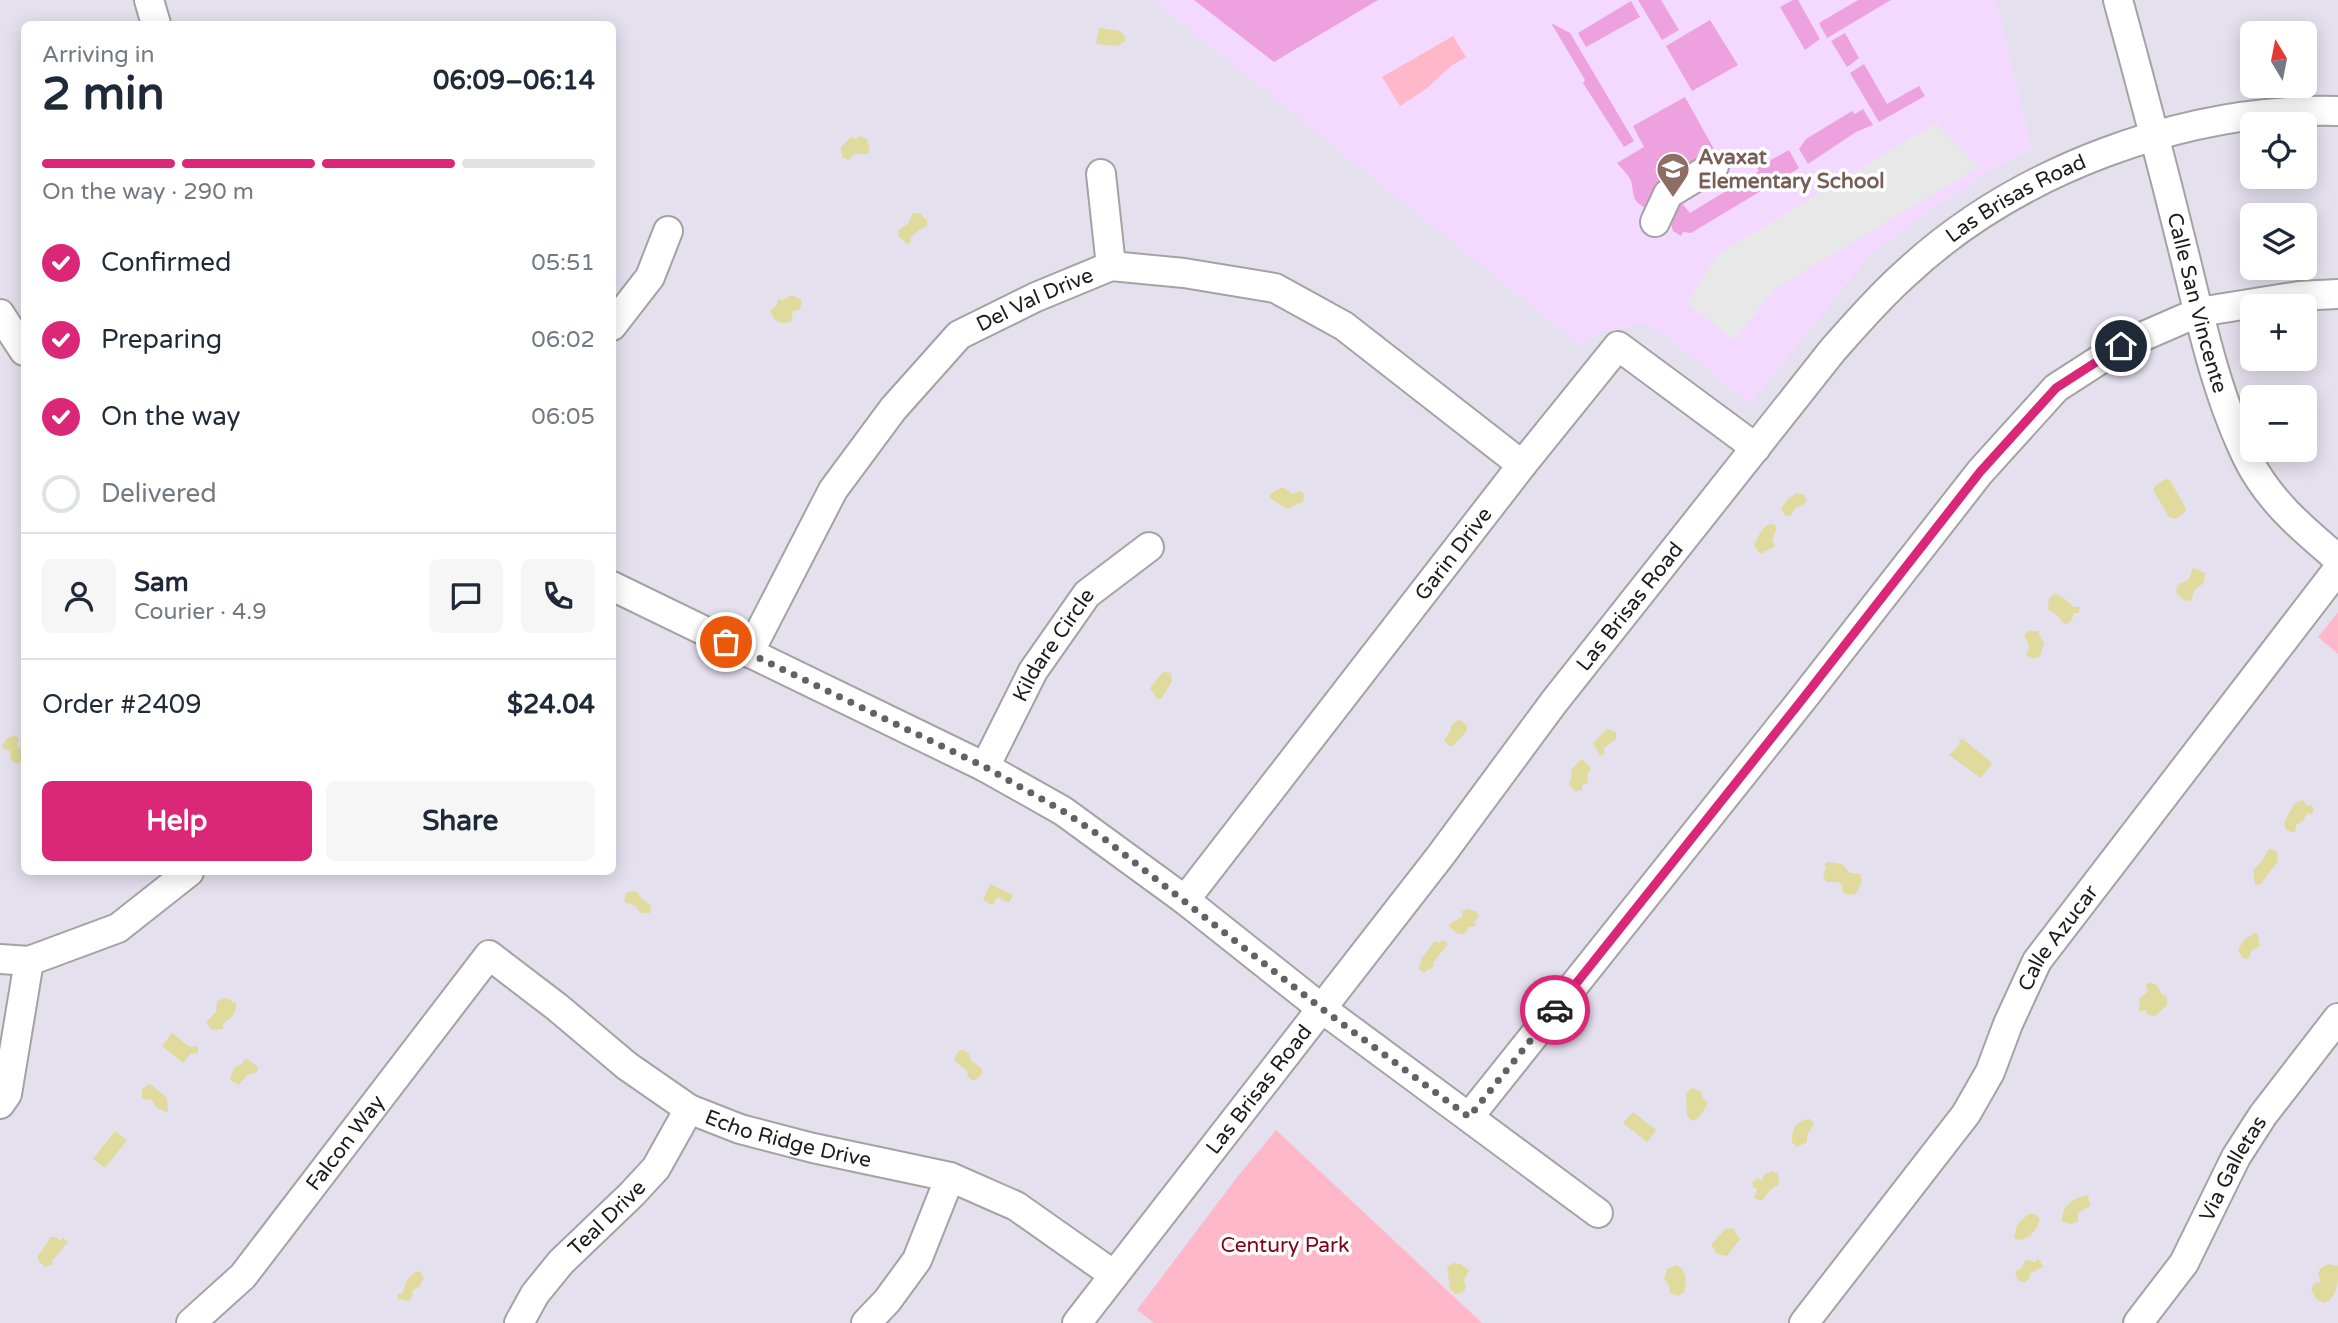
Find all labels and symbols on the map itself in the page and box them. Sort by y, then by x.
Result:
north arrow [2240,21,2317,98]
place label: Avaxat Elementary School [1698,145,1885,194]
street label: Las Brisas Road [1941,149,2090,248]
school or university icon: Avaxat Elementary School [1654,150,1692,199]
street label: Calle San Vincente [2161,210,2233,396]
street label: Del Val Drive [972,263,1097,337]
pin [2091,316,2151,376]
street label: Garin Drive [1410,502,1498,606]
street label: Las Brisas Road [1571,537,1689,676]
street label: Kildare Circle [1008,584,1100,706]
pin [696,612,756,672]
street label: Calle Azucar [2013,880,2104,995]
courier [1520,975,1590,1045]
street label: Las Brisas Road [1201,1020,1317,1159]
street label: Falcon Way [301,1090,390,1196]
street label: Echo Ridge Drive [701,1105,874,1173]
street label: Via Galletas [2194,1111,2272,1226]
street label: Teal Drive [563,1175,651,1261]
park label: Century Park [1220,1233,1350,1258]

